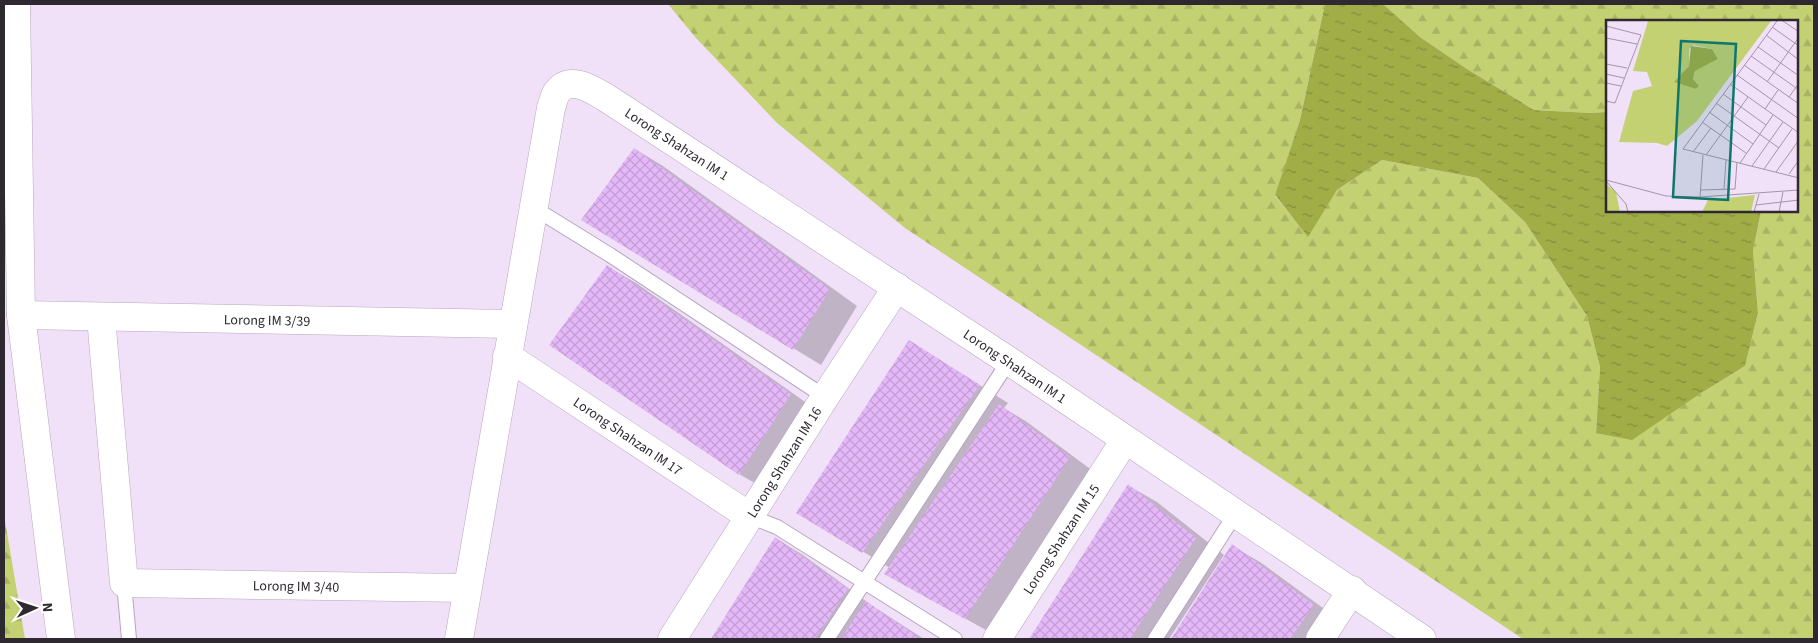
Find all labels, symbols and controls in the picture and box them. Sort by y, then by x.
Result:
inset map [1606,20,1798,212]
street label: Lorong Shahzan IM 1 [620,104,732,186]
street label: Lorong IM 3/39 [224,310,310,332]
street label: Lorong Shahzan IM 1 [959,325,1070,409]
street label: Lorong Shahzan IM 17 [569,393,686,481]
street label: Lorong Shahzan IM 16 [743,403,827,522]
street label: Lorong Shahzan IM 15 [1019,481,1105,598]
street label: Lorong IM 3/40 [253,576,339,598]
north arrow [10,583,60,633]
text: N [37,602,57,613]

